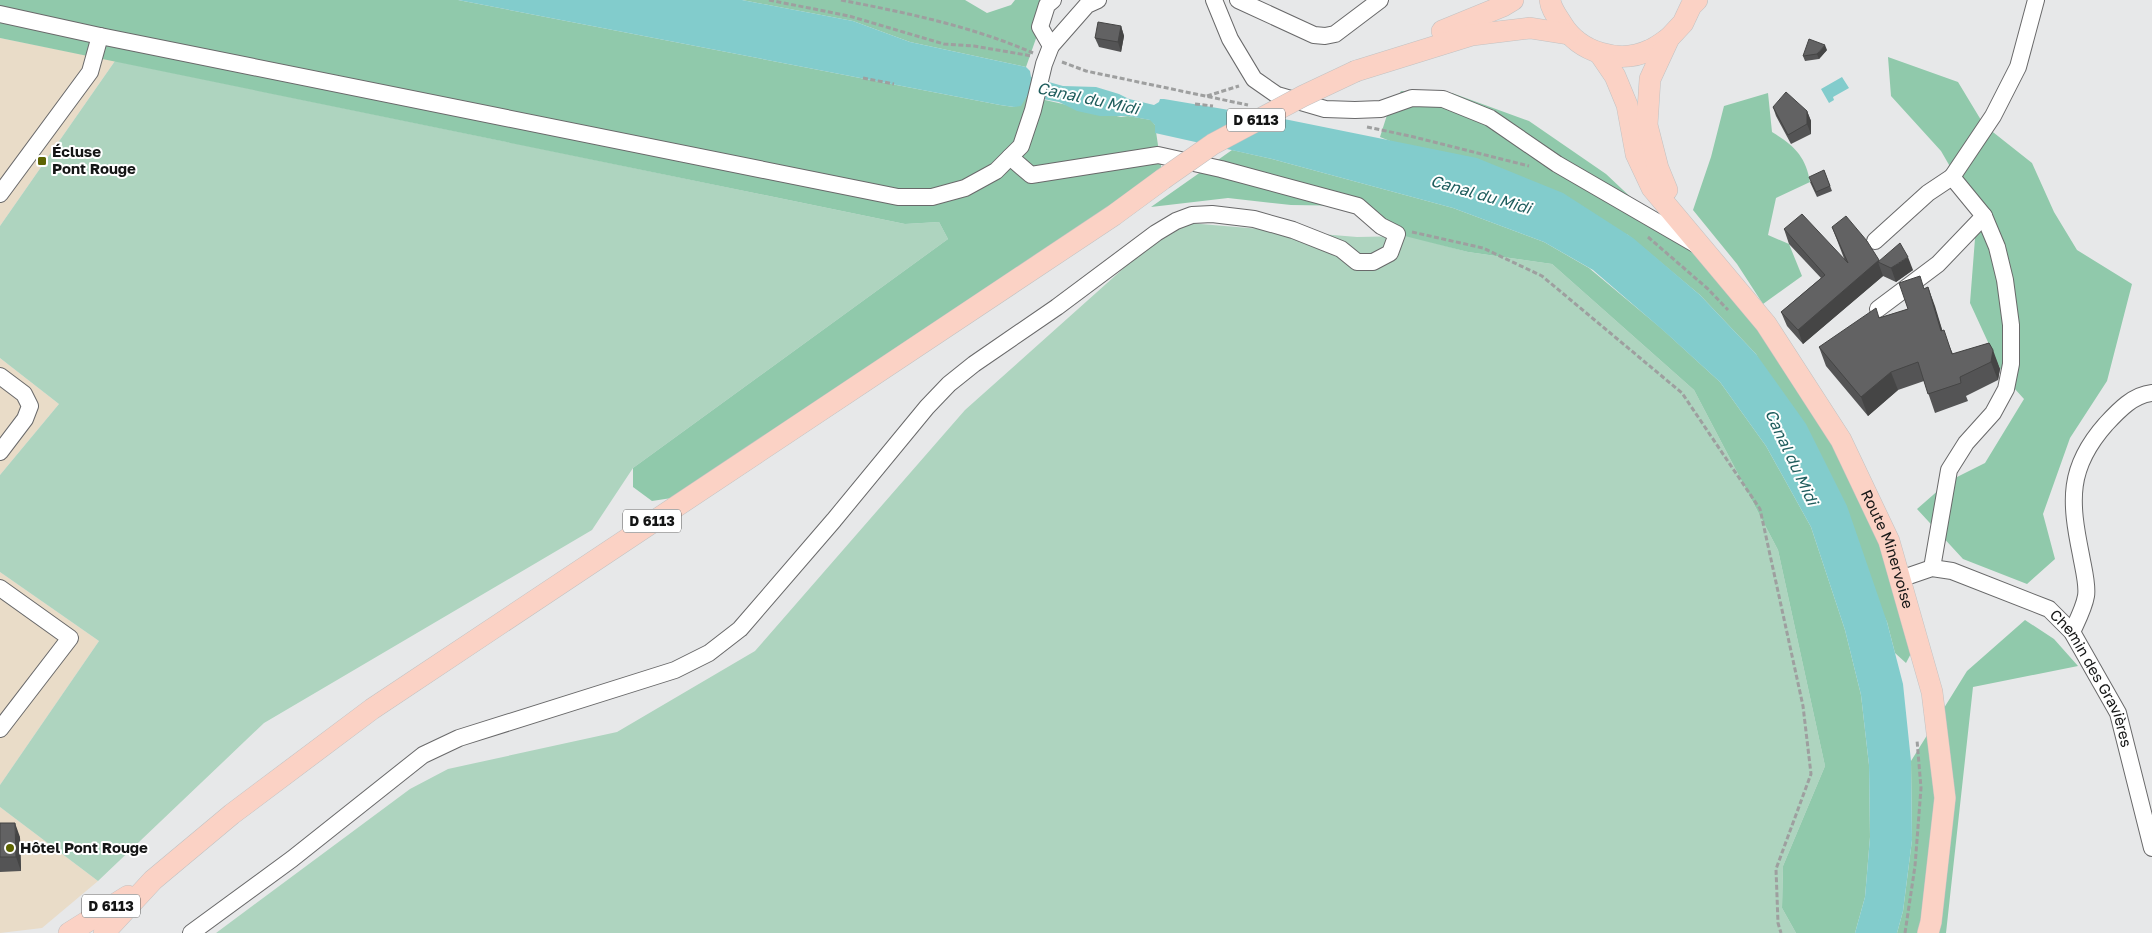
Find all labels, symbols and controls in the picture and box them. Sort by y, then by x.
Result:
water label: Canal du Midi [1035,77,1142,119]
road number: D 6113 [1227,108,1285,132]
place label: Écluse Pont Rouge [52,142,136,177]
marker: Écluse Pont Rouge [36,155,48,167]
water label: Canal du Midi [1428,170,1535,218]
water label: Canal du Midi [1761,406,1824,510]
street label: Route Minervoise [1858,486,1918,611]
road number: D 6113 [623,510,681,532]
street label: Chemin des Gravières [2047,605,2136,749]
place label: Hôtel Pont Rouge [20,838,148,856]
marker: Hôtel Pont Rouge [4,842,16,854]
road number: D 6113 [82,894,140,918]

